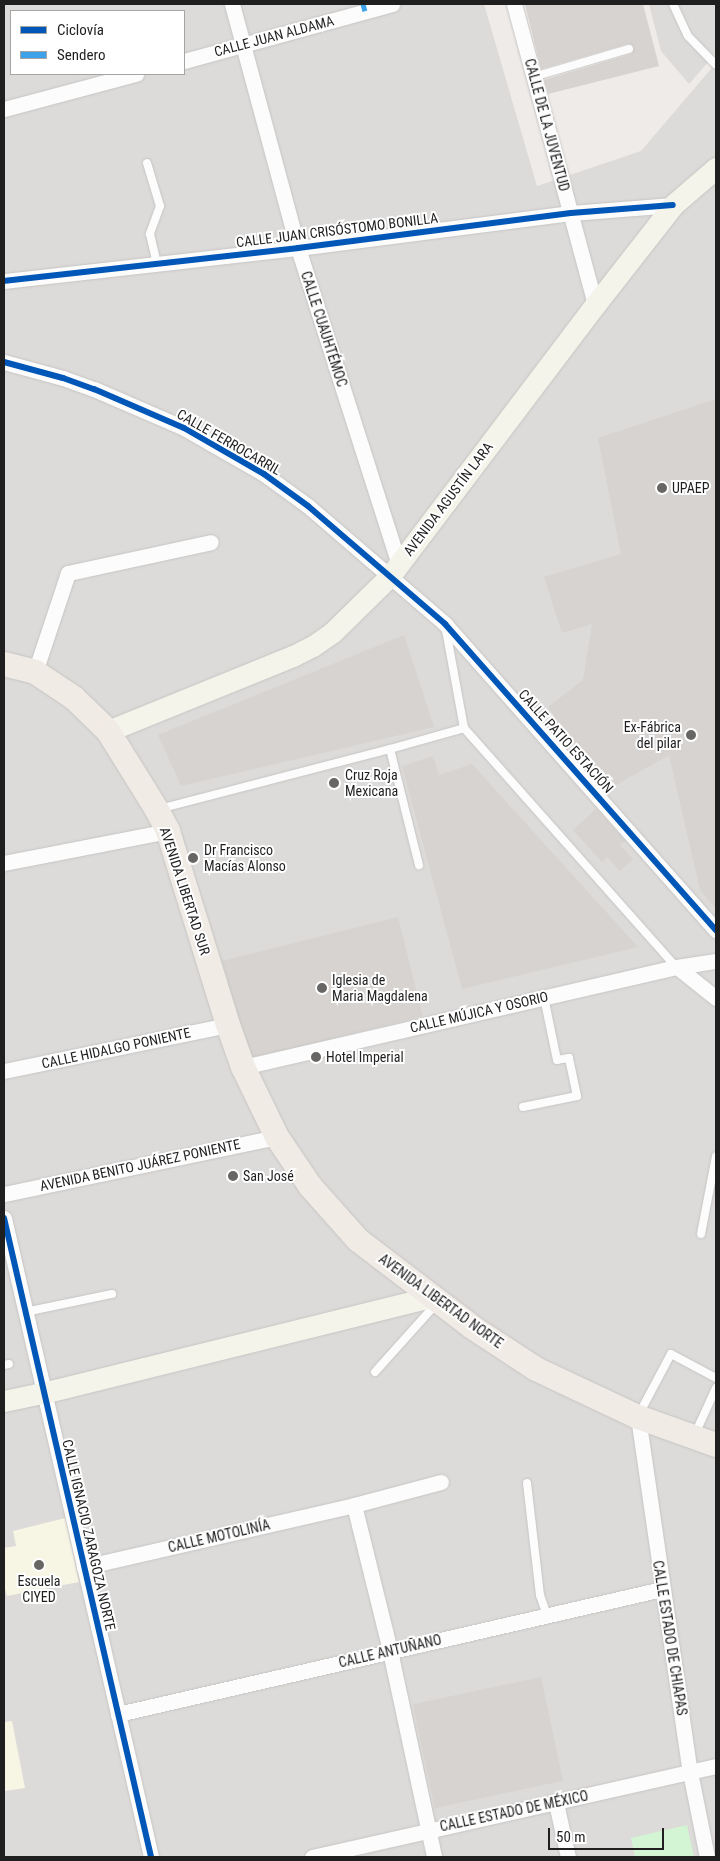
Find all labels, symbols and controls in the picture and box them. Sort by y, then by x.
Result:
legend [10,10,185,75]
street label: CALLE JUAN ALDAMA [212,12,336,60]
text: Ciclovía [57,21,104,39]
text: Sendero [57,46,106,64]
street label: CALLE DE LA JUVENTUD [521,57,573,193]
street label: CALLE JUAN CRISÓSTOMO BONILLA [235,209,439,251]
street label: CALLE CUAUHTÉMOC [297,269,351,389]
street label: CALLE FERROCARRIL [174,405,284,479]
street label: AVENIDA AGUSTÍN LARA [400,439,496,559]
place label: UPAEP [672,480,709,496]
marker: UPAEP [656,482,668,494]
street label: CALLE PATIO ESTACIÓN [515,686,617,796]
place label: Ex-Fábrica del pilar [624,719,681,752]
marker: Ex-Fábrica del pilar [685,729,697,741]
place label: Cruz Roja Mexicana [345,767,398,800]
marker: Cruz Roja Mexicana [327,776,341,790]
street label: AVENIDA LIBERTAD SUR [156,825,214,957]
place label: Dr Francisco Macías Alonso [204,842,286,874]
marker: Dr Francisco Macías Alonso [186,851,200,865]
place label: Iglesia de Maria Magdalena [332,972,428,1004]
marker: Iglesia de Maria Magdalena [316,982,328,994]
street label: CALLE MÚJICA Y OSORIO [408,988,550,1036]
street label: CALLE HIDALGO PONIENTE [40,1024,192,1072]
place label: Hotel Imperial [326,1049,404,1065]
marker: Hotel Imperial [310,1051,322,1063]
street label: AVENIDA BENITO JUÁREZ PONIENTE [38,1136,242,1194]
place label: San José [243,1168,294,1184]
marker: San José [227,1170,239,1182]
street label: AVENIDA LIBERTAD NORTE [376,1250,506,1352]
street label: CALLE IGNACIO ZARAGOZA NORTE [59,1438,119,1632]
street label: CALLE MOTOLINÍA [166,1516,272,1556]
marker: Escuela CIYED [33,1559,45,1571]
street label: CALLE ESTADO DE CHIAPAS [649,1559,691,1717]
place label: Escuela CIYED [17,1573,61,1605]
street label: CALLE ANTUÑANO [337,1631,443,1671]
street label: CALLE ESTADO DE MÉXICO [438,1787,590,1835]
scale bar [550,1818,666,1850]
text: 50 m [556,1828,586,1846]

